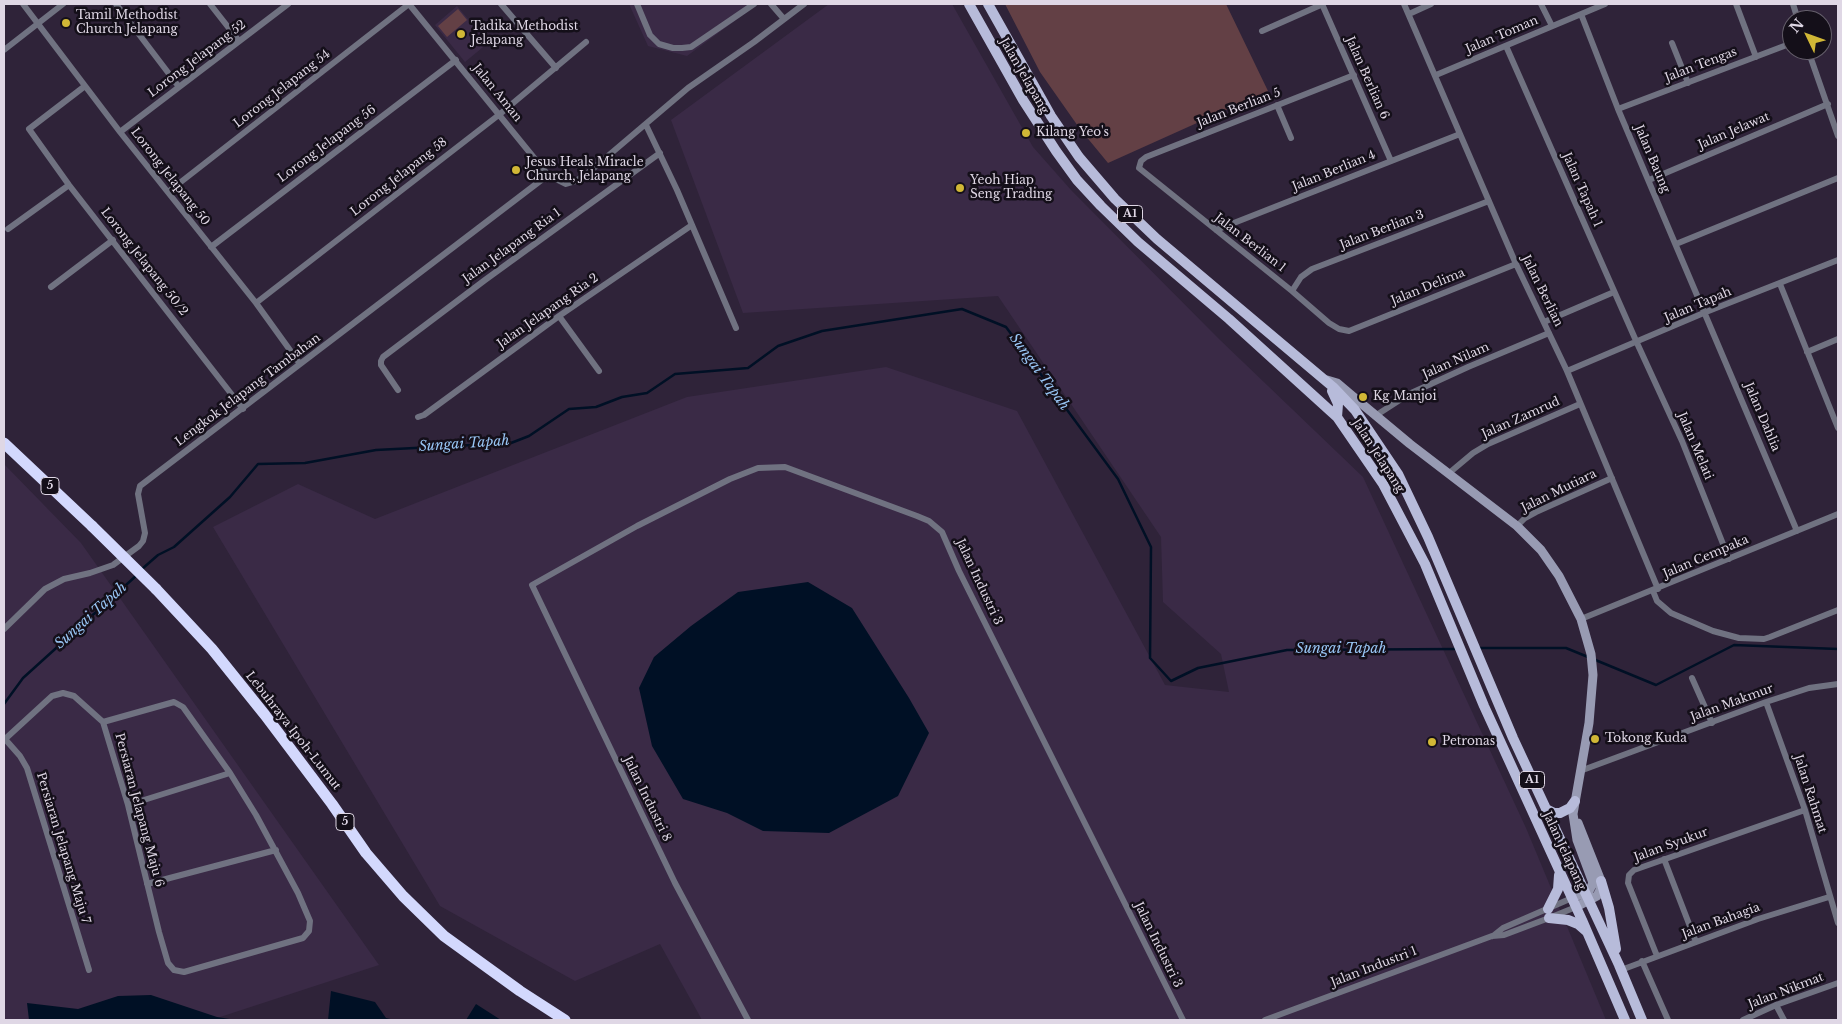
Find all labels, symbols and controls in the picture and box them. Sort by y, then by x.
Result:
place label: Tamil Methodist Church Jelapang [76,9,178,37]
north arrow [1782,10,1832,60]
street label: Jalan Toman [1464,13,1540,57]
text: N [1785,15,1808,37]
marker: Tamil Methodist Church Jelapang [60,17,72,29]
street label: Lorong Jelapang 52 [145,18,249,100]
place label: Tadika Methodist Jelapang [471,20,578,48]
marker: Tadika Methodist Jelapang [455,28,467,40]
street label: Jalan Berlian 6 [1342,34,1392,122]
street label: Jalan Jelapang [996,35,1052,117]
street label: Jalan Tengas [1663,45,1739,85]
street label: Lorong Jelapang 54 [231,47,333,131]
street label: Jalan Aman [469,61,525,125]
street label: Jalan Berlian 5 [1195,85,1283,131]
street label: Lorong Jelapang 56 [275,102,379,186]
street label: Jalan Jelawat [1696,109,1772,153]
street label: Jalan Baung [1631,123,1673,195]
street label: Lorong Jelapang 50 [127,125,213,229]
place label: Kilang Yeo's [1036,126,1109,140]
marker: Kilang Yeo's [1020,127,1032,139]
street label: Lorong Jelapang 58 [348,135,450,219]
street label: Jalan Berlian 4 [1290,148,1378,194]
street label: Jalan Tapah 1 [1559,150,1605,230]
place label: Jesus Heals Miracle Church, Jelapang [526,156,644,184]
marker: Jesus Heals Miracle Church, Jelapang [510,164,522,176]
place label: Yeoh Hiap Seng Trading [970,174,1052,202]
marker: Yeoh Hiap Seng Trading [954,182,966,194]
street label: Lorong Jelapang 50/2 [97,205,191,319]
road number: A1 [1118,205,1142,222]
street label: Jalan Jelapang Ria 1 [460,206,564,286]
street label: Jalan Berlian 3 [1338,207,1426,253]
street label: Jalan Berlian 1 [1211,211,1289,275]
street label: Jalan Berlian [1518,253,1566,329]
street label: Jalan Delima [1389,266,1467,308]
street label: Jalan Jelapang Ria 2 [495,271,601,351]
street label: Jalan Tapah [1662,284,1734,326]
water label: Sungai Tapah [1005,330,1073,414]
street label: Lengkok Jelapang Tambahan [173,331,323,449]
street label: Jalan Nilam [1420,340,1492,382]
street label: Jalan Dahlia [1741,380,1783,454]
place label: Kg Manjoi [1373,390,1437,404]
marker: Kg Manjoi [1357,391,1369,403]
street label: Jalan Zamrud [1480,394,1562,442]
street label: Jalan Melati [1674,410,1716,482]
street label: Jalan Jelapang [1349,416,1407,496]
water label: Sungai Tapah [418,432,510,456]
street label: Jalan Mutiara [1519,467,1599,515]
road number: 5 [41,478,59,494]
street label: Jalan Cempaka [1661,533,1751,581]
street label: Jalan Industri 3 [953,537,1005,627]
water label: Sungai Tapah [52,579,130,653]
water label: Sungai Tapah [1296,641,1386,657]
street label: Lebuhraya Ipoh-Lumut [242,669,344,793]
street label: Jalan Makmur [1689,681,1775,725]
street label: Persiaran Jelapang Maju 6 [111,731,167,889]
place label: Tokong Kuda [1605,732,1687,746]
marker: Tokong Kuda [1589,733,1601,745]
place label: Petronas [1442,735,1495,749]
marker: Petronas [1426,736,1438,748]
street label: Jalan Rahmat [1791,753,1829,835]
street label: Jalan Industri 8 [620,754,674,844]
street label: Persiaran Jelapang Maju 7 [33,771,93,925]
road number: A1 [1520,772,1544,788]
street label: Jalan Jelapang [1539,809,1589,893]
road number: 5 [336,814,354,830]
street label: Jalan Syukur [1632,825,1710,865]
street label: Jalan Industri 3 [1131,900,1185,990]
street label: Jalan Bahagia [1680,900,1762,942]
street label: Jalan Industri 1 [1329,944,1419,990]
street label: Jalan Nikmat [1746,970,1826,1012]

